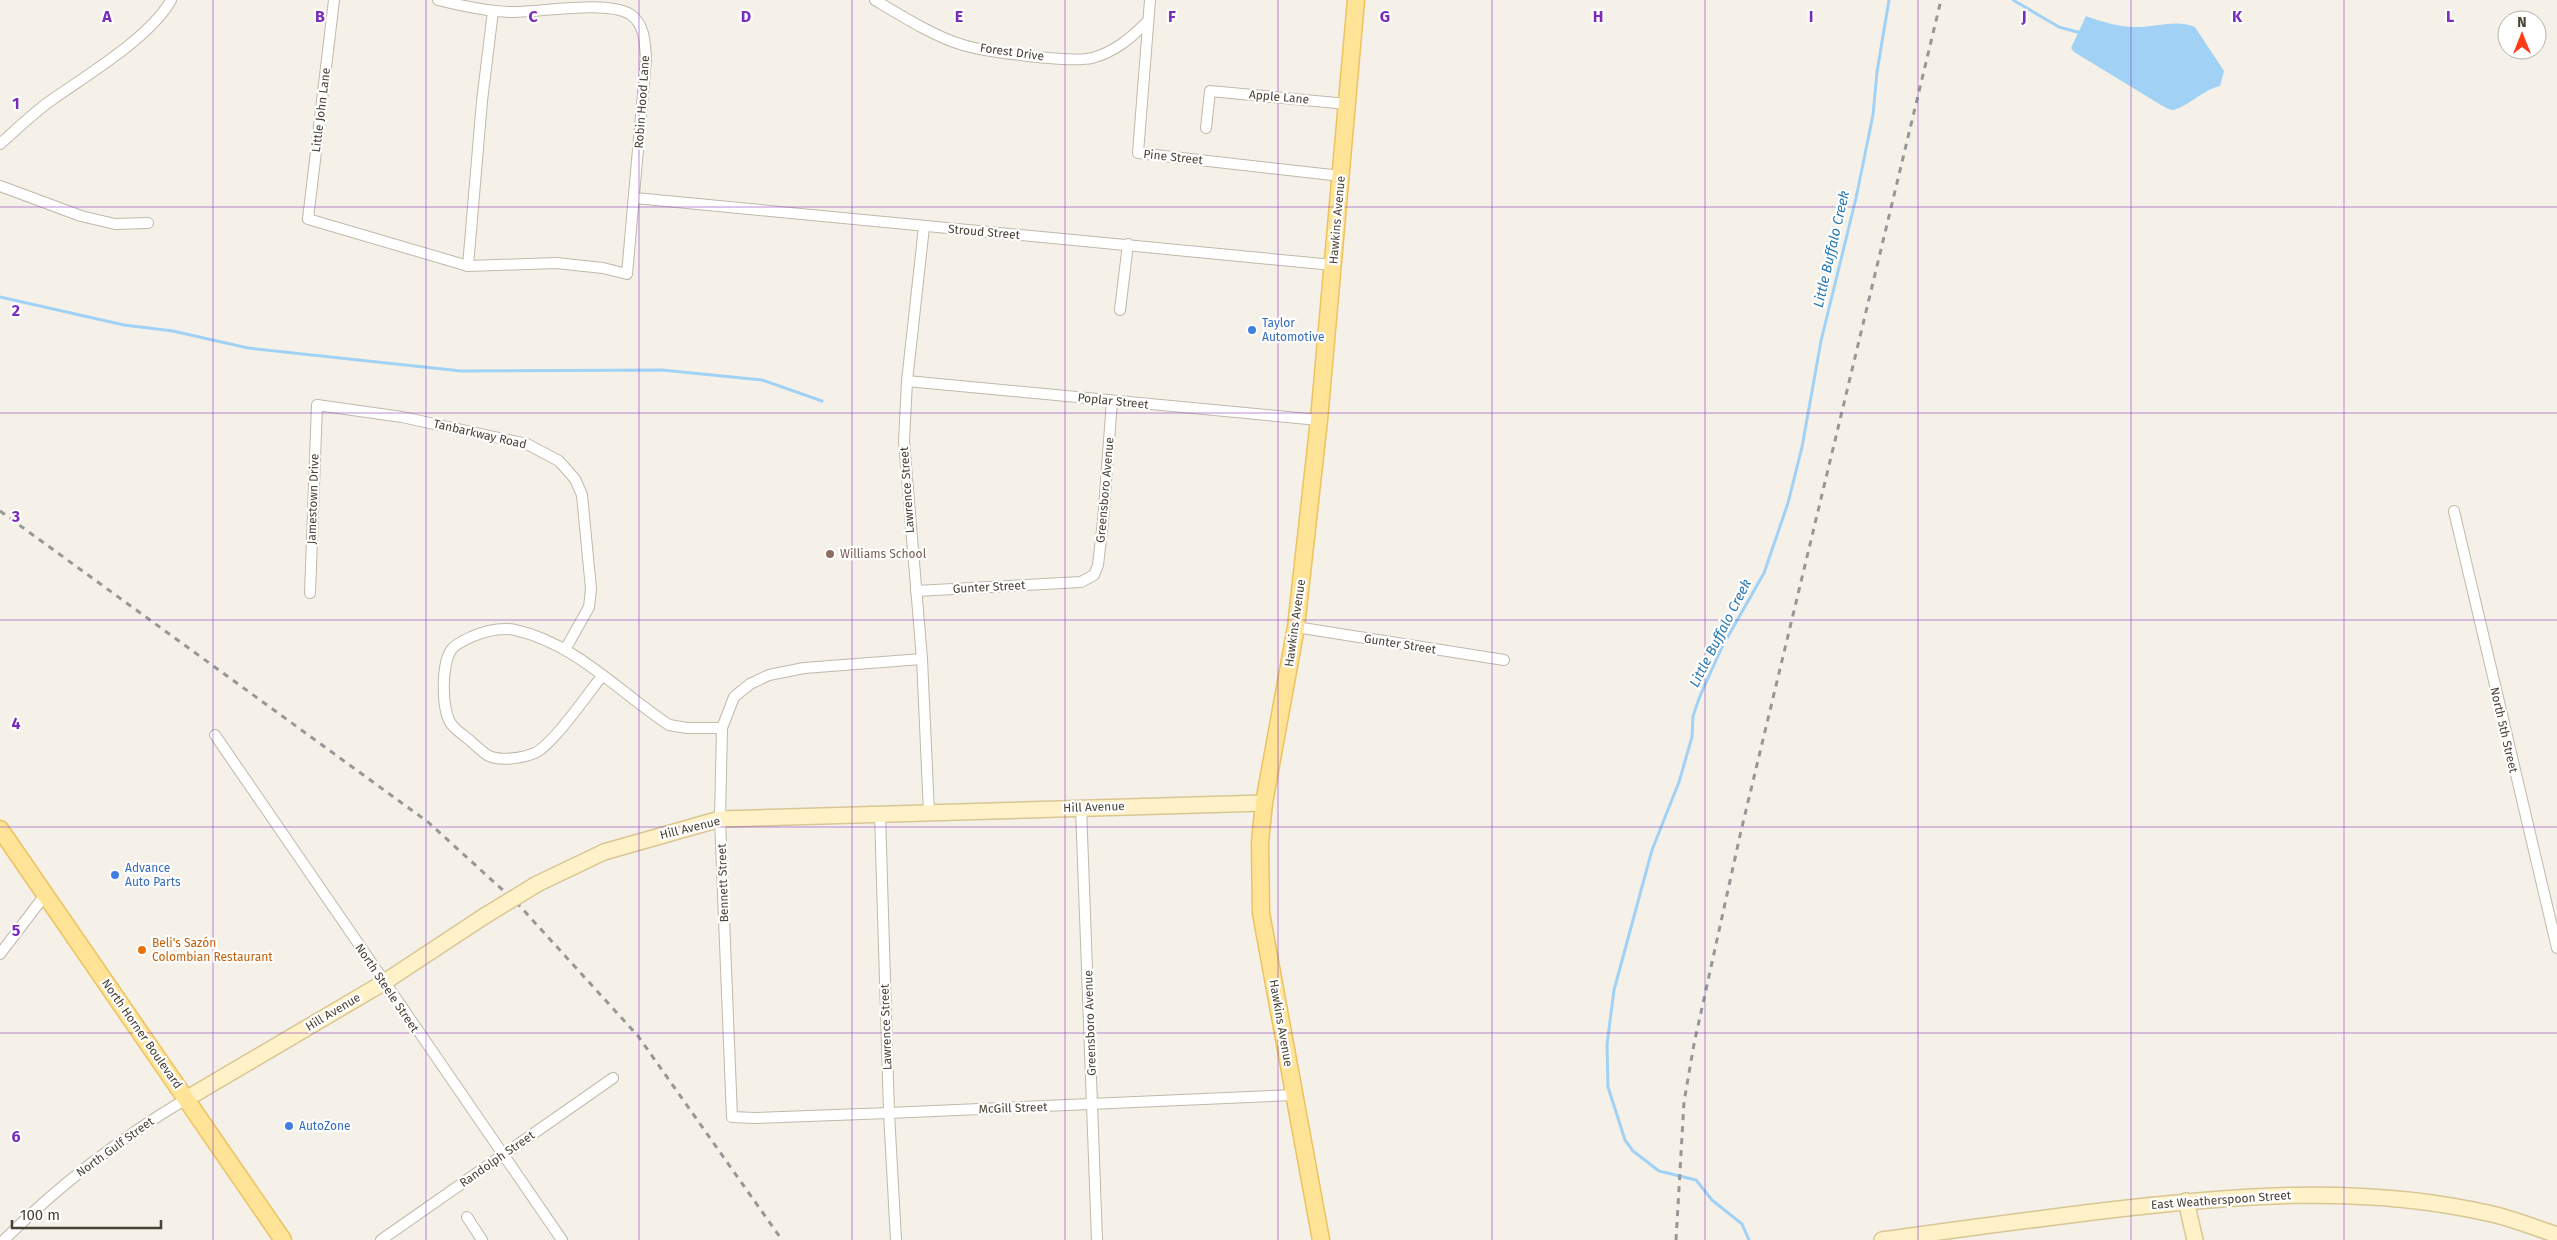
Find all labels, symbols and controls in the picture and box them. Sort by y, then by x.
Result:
text: A [101,7,112,26]
text: B [315,7,325,26]
text: C [528,7,538,26]
text: D [741,7,751,26]
text: E [955,7,963,26]
text: F [1168,7,1176,26]
text: G [1380,7,1390,26]
text: H [1593,7,1603,26]
text: I [1809,7,1813,26]
text: J [2020,7,2027,26]
text: K [2232,7,2243,26]
text: L [2446,7,2454,26]
north arrow [2497,10,2547,60]
text: N [2517,14,2527,31]
street label: Forest Drive [979,41,1045,63]
street label: Robin Hood Lane [632,55,652,149]
street label: Little John Lane [309,67,333,153]
street label: Apple Lane [1248,87,1310,107]
text: 1 [12,94,20,113]
street label: Pine Street [1143,147,1204,167]
street label: Hawkins Avenue [1326,175,1348,265]
water label: Little Buffalo Creek [1810,189,1853,309]
street label: Stroud Street [947,222,1021,242]
text: 2 [12,301,20,320]
place label: Taylor Automotive [1262,316,1324,344]
marker: Taylor Automotive [1246,324,1258,336]
street label: Poplar Street [1077,390,1150,412]
street label: Tanbarkway Road [432,416,528,452]
street label: Greensboro Avenue [1093,437,1117,543]
street label: Lawrence Street [897,446,917,534]
street label: Jamestown Drive [304,453,322,545]
text: 3 [11,507,20,526]
place label: Williams School [840,547,927,561]
marker: Williams School [824,548,836,560]
water label: Little Buffalo Creek [1686,576,1755,690]
street label: Gunter Street [952,578,1026,596]
street label: Hawkins Avenue [1282,578,1308,668]
street label: Gunter Street [1363,631,1438,657]
street label: North 5th Street [2487,686,2521,775]
text: 4 [11,714,21,733]
street label: Hill Avenue [1063,799,1125,815]
street label: Hill Avenue [658,814,722,842]
street label: Bennett Street [715,843,731,923]
place label: Advance Auto Parts [125,861,181,889]
marker: Advance Auto Parts [109,869,121,881]
text: 5 [12,921,21,940]
place label: Beli's Sazón Colombian Restaurant [152,936,273,964]
street label: North Steele Street [352,941,422,1036]
marker: Beli's Sazón Colombian Restaurant [136,944,148,956]
street label: Greensboro Avenue [1081,970,1099,1076]
street label: North Horner Boulevard [99,977,185,1091]
street label: Hawkins Avenue [1266,978,1296,1068]
street label: Lawrence Street [877,983,895,1070]
street label: Hill Avenue [303,990,363,1034]
street label: McGill Street [978,1100,1048,1116]
street label: North Gulf Street [74,1114,157,1180]
place label: AutoZone [299,1119,351,1133]
marker: AutoZone [283,1120,295,1132]
text: 6 [11,1127,21,1146]
street label: Randolph Street [457,1128,538,1190]
street label: East Weatherspoon Street [2150,1188,2292,1212]
scale bar [12,1198,161,1230]
text: 100 m [20,1206,60,1224]

